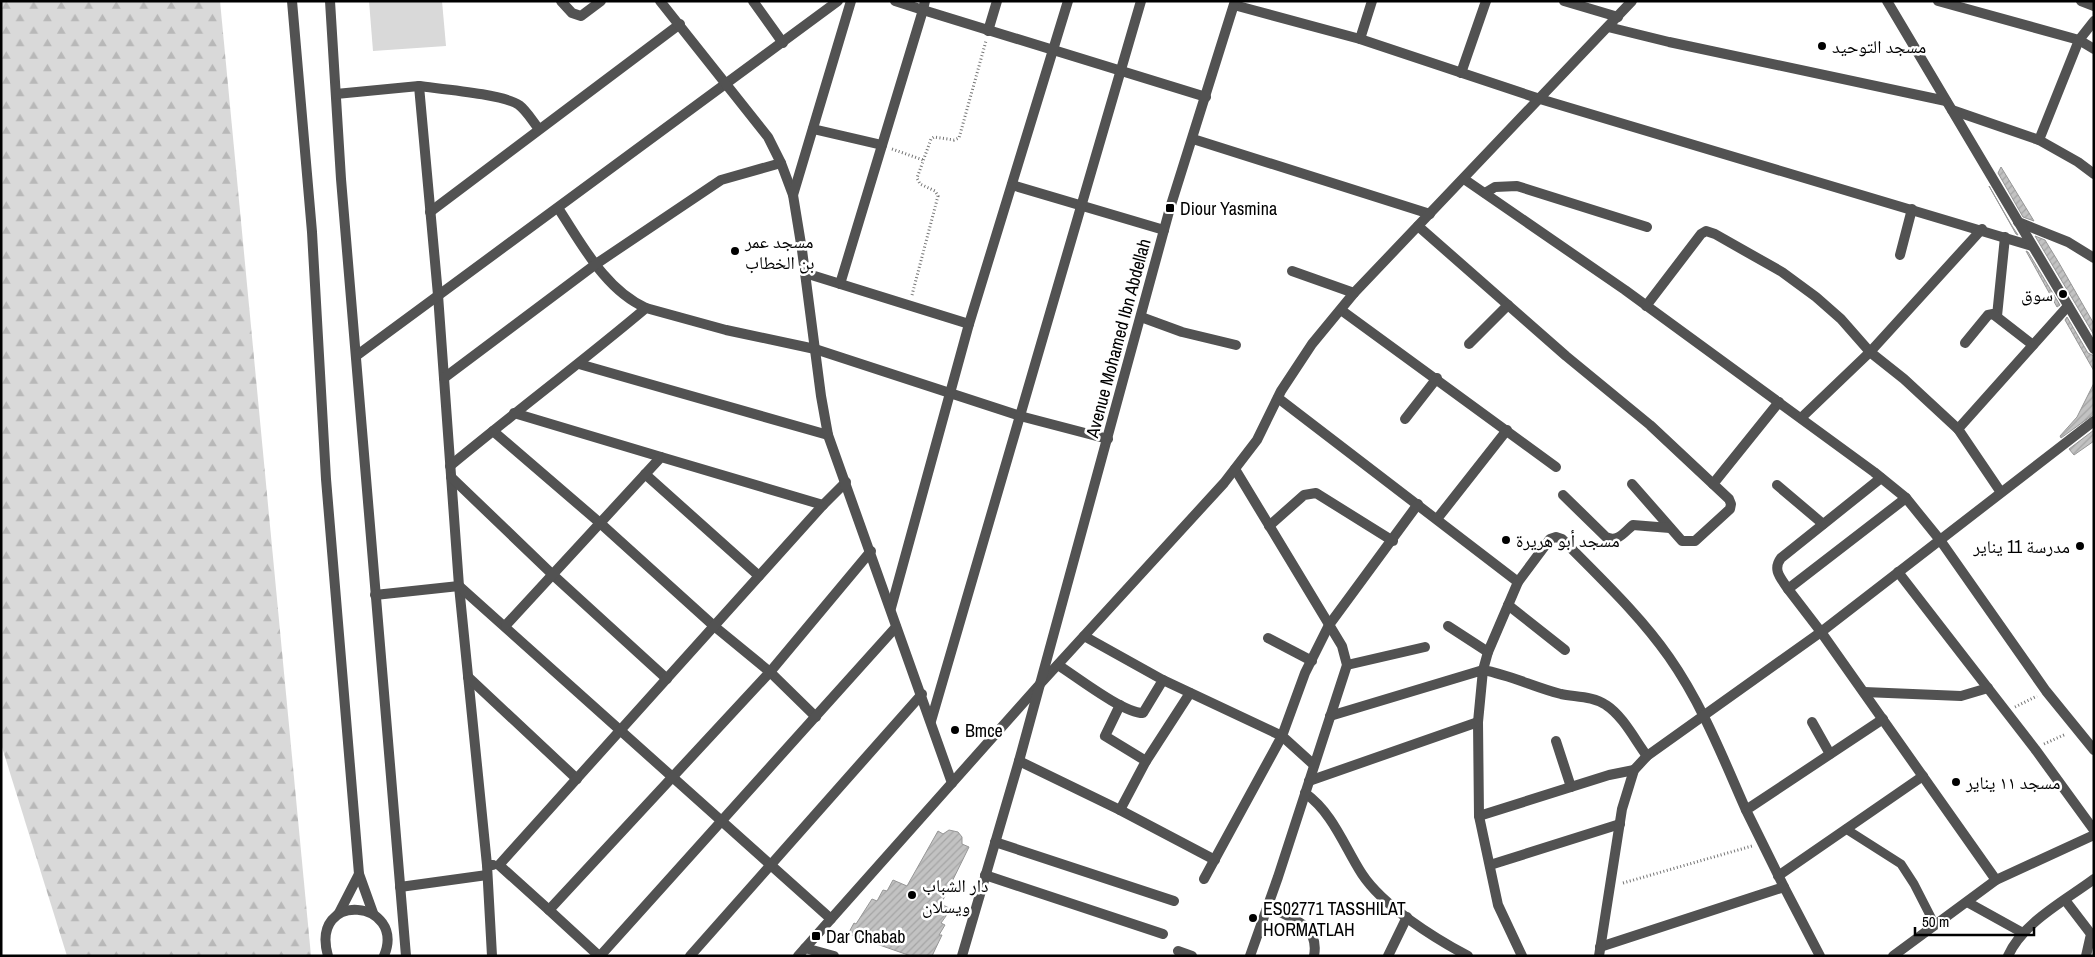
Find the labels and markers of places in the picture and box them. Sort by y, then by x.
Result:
place label: مسجد التوحيد [1832,34,1926,59]
marker: مسجد التوحيد [1816,40,1828,52]
place label: Diour Yasmina [1180,196,1277,221]
marker: Diour Yasmina [1164,202,1176,214]
place label: مسجد عمر بن الخطاب [744,229,814,275]
marker: مسجد عمر بن الخطاب [729,245,741,257]
place label: سوق [2021,282,2053,307]
marker: سوق [2057,288,2069,300]
place label: مسجد أبو هريرة [1516,528,1620,553]
marker: مسجد أبو هريرة [1500,534,1512,546]
place label: مدرسة 11 يناير [1972,534,2070,559]
marker: مدرسة 11 يناير [2074,540,2086,552]
place label: Bmce [965,718,1003,743]
marker: Bmce [949,724,961,736]
place label: مسجد ١١ يناير [1965,770,2061,795]
marker: مسجد ١١ يناير [1950,776,1962,788]
place label: دار الشباب ويسلان [922,873,989,919]
marker: دار الشباب ويسلان [906,889,918,901]
place label: ES02771 TASSHILAT HORMATLAH [1263,896,1406,942]
marker: ES02771 TASSHILAT HORMATLAH [1247,912,1259,924]
place label: Dar Chabab [826,924,906,949]
marker: Dar Chabab [810,930,822,942]

